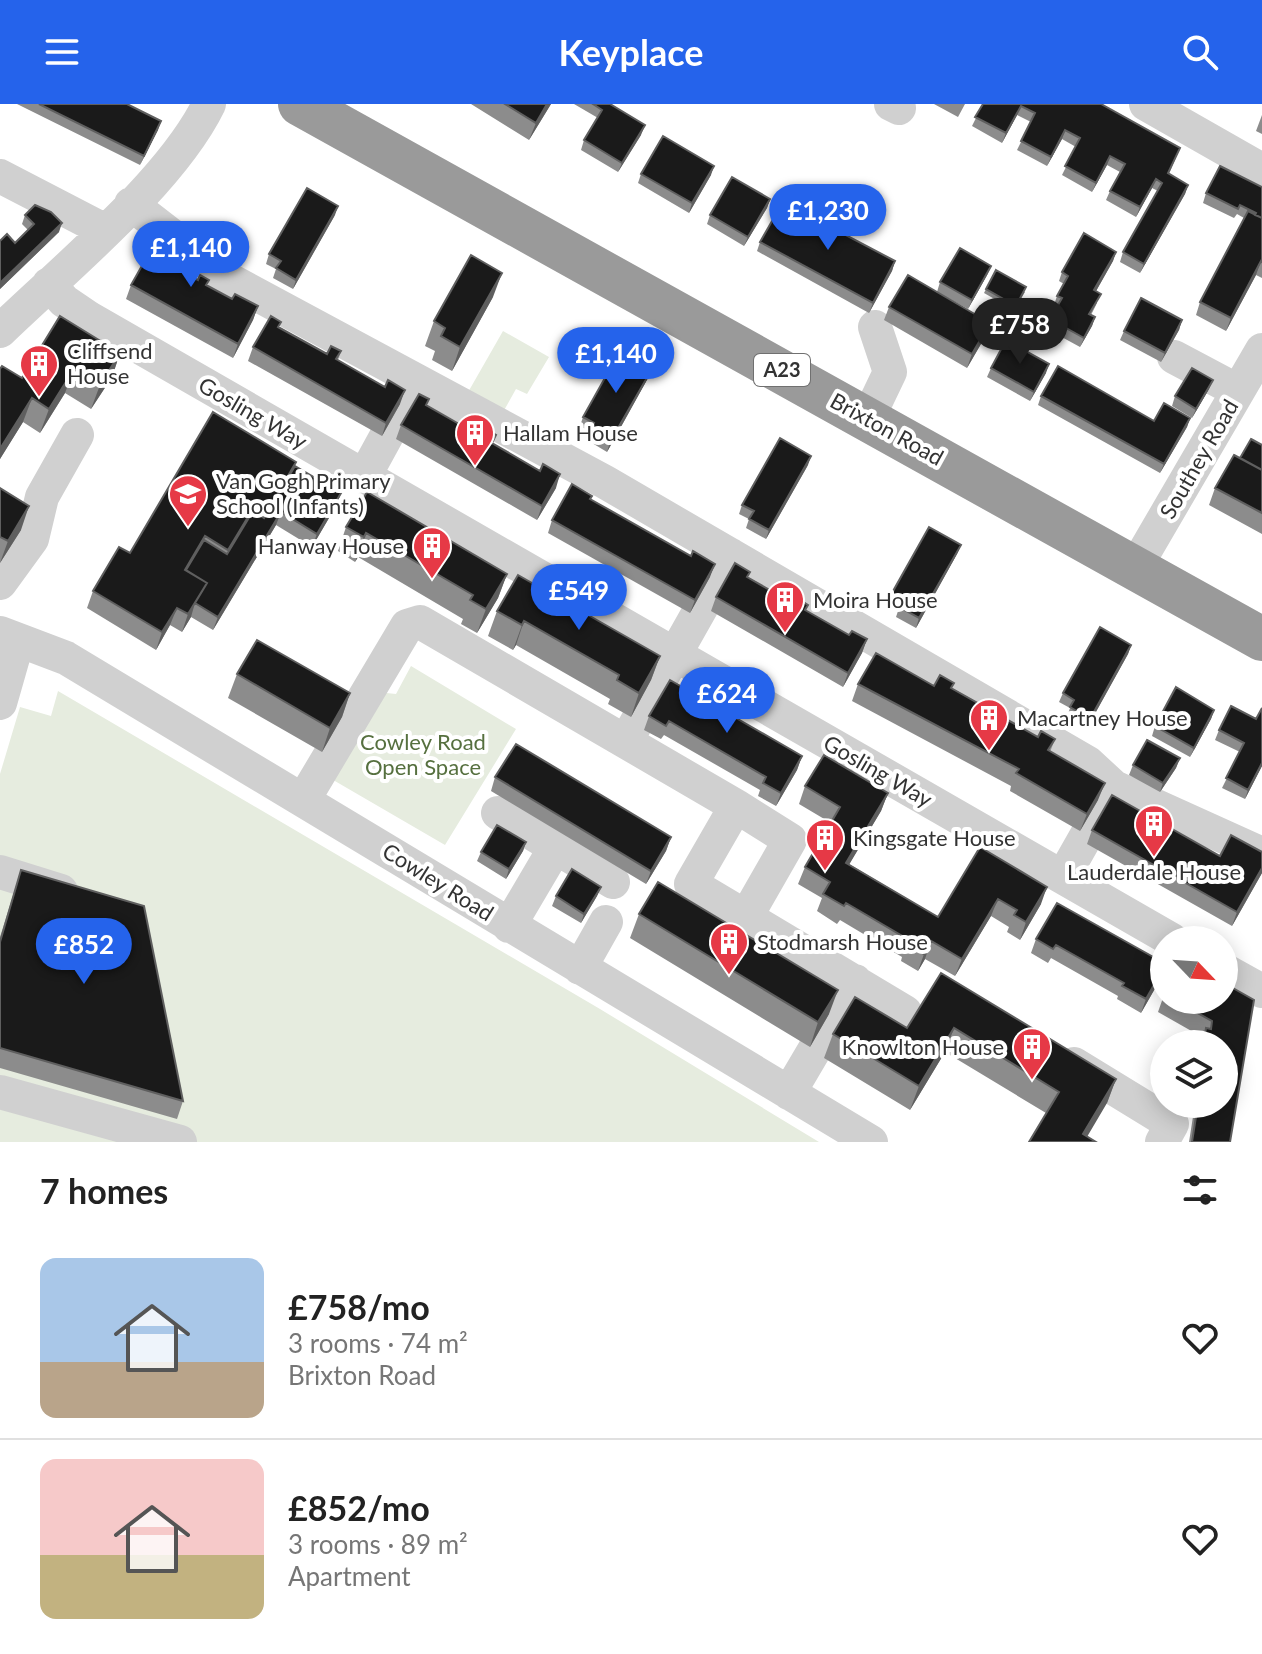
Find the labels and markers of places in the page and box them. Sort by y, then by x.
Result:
pin: £1,230 [763,184,893,252]
pin: £1,140 [126,221,256,289]
pin: £758 [973,298,1067,366]
pin: £1,140 [551,327,681,395]
place label: Cliffsend House [67,337,153,389]
building icon: Cliffsend House [18,343,60,398]
building icon: Hallam House [454,412,496,467]
place label: Hallam House [503,419,638,446]
place label: Van Gogh Primary School (Infants) [216,467,391,519]
school or university icon: Van Gogh Primary School (Infants) [167,473,209,528]
building icon: Hanway House [411,525,453,580]
place label: Hanway House [258,532,404,559]
pin: £549 [532,564,626,632]
building icon: Moira House [764,579,806,634]
place label: Moira House [813,586,938,613]
pin: £624 [680,667,774,735]
building icon: Macartney House [968,697,1010,752]
place label: Macartney House [1017,704,1188,731]
building icon: Lauderdale House [1133,803,1175,858]
building icon: Kingsgate House [804,817,846,872]
place label: Kingsgate House [853,824,1016,851]
place label: Lauderdale House [1067,858,1241,885]
pin: £852 [37,918,131,986]
building icon: Stodmarsh House [708,921,750,976]
place label: Stodmarsh House [757,928,928,955]
building icon: Knowlton House [1011,1026,1053,1081]
place label: Knowlton House [842,1033,1004,1060]

